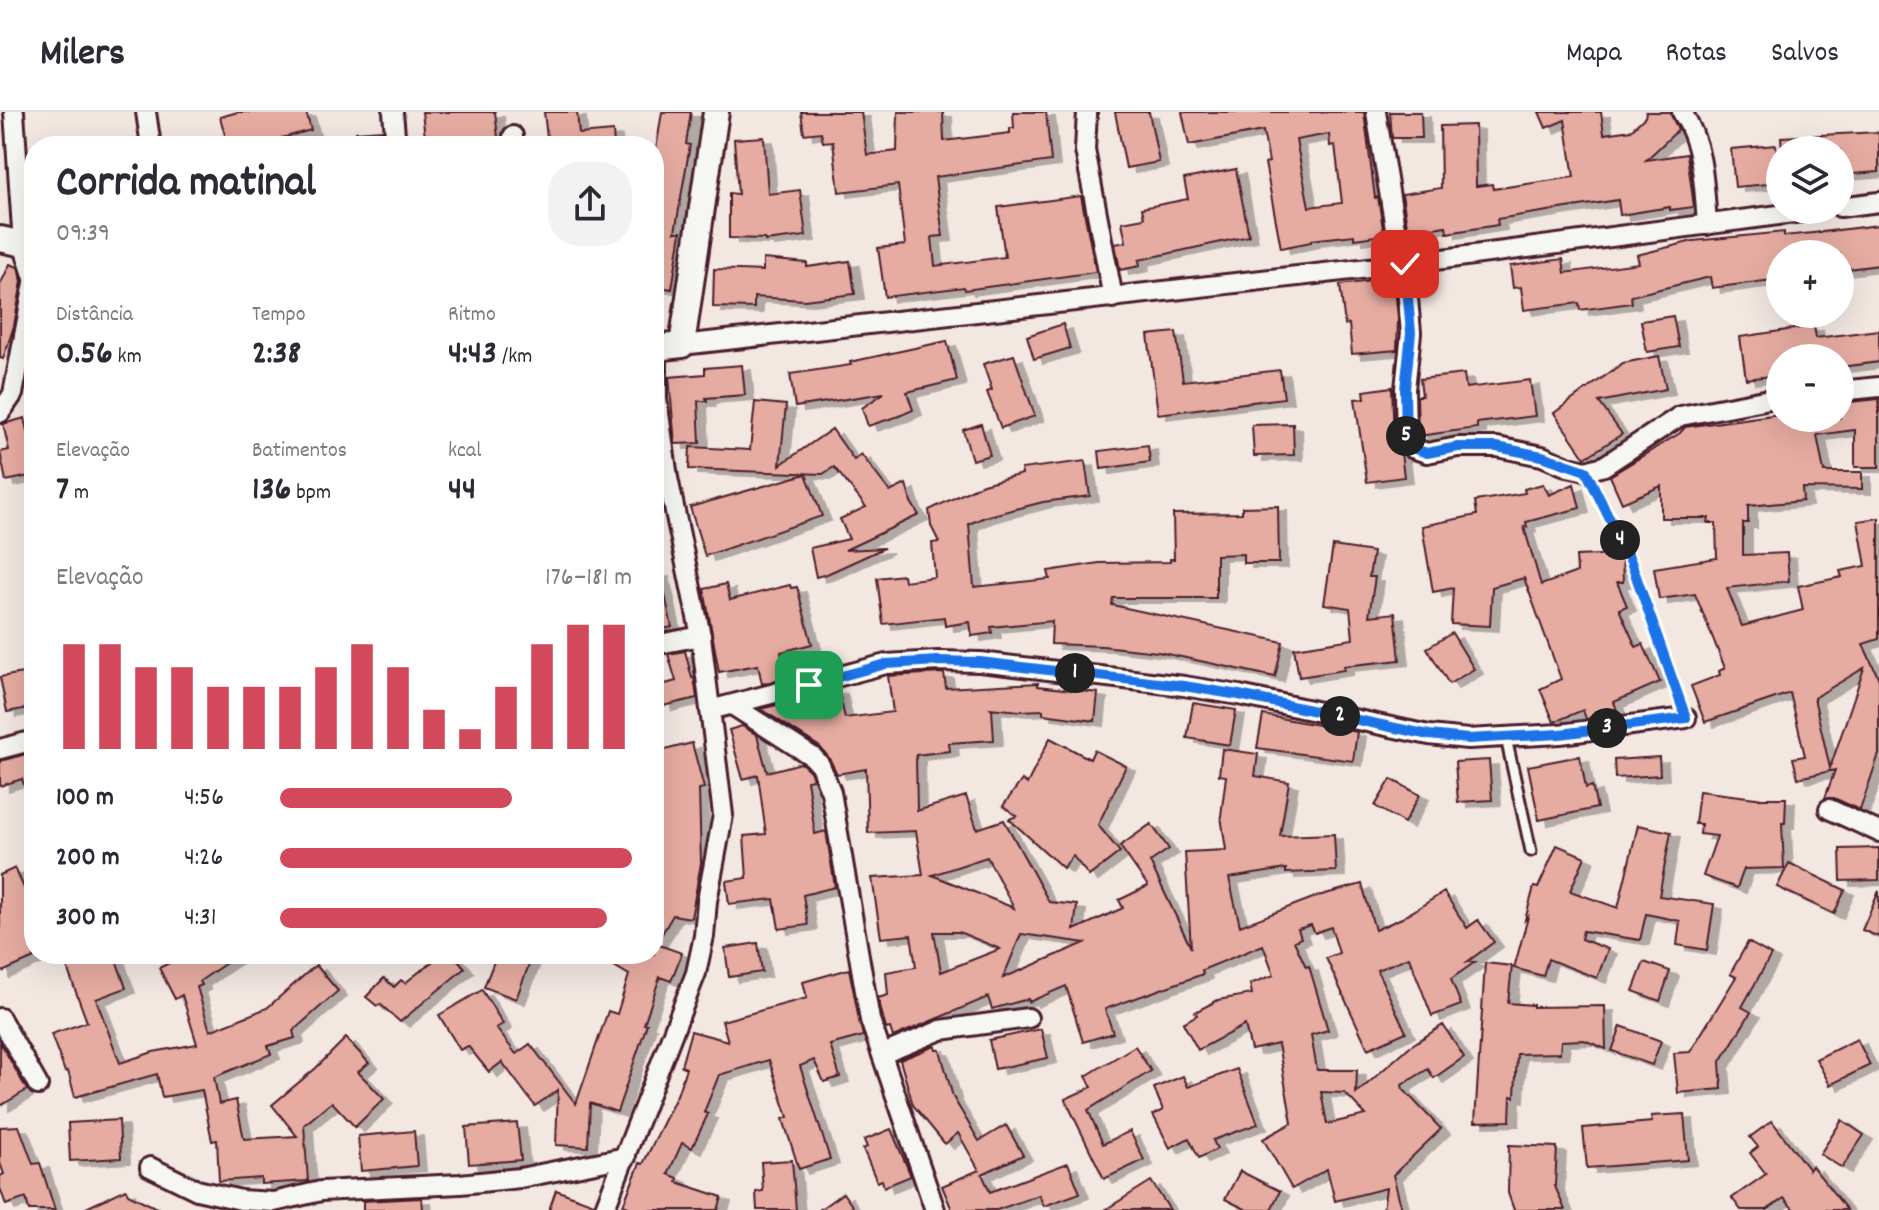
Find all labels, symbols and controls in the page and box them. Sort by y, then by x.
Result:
text: Milers [40,28,125,83]
text: Mapa [1566,35,1622,75]
text: Rotas [1666,35,1727,75]
text: Salvos [1771,35,1839,75]
map controls [1766,136,1854,432]
button: layers [1766,136,1854,224]
text: Corrida matinal [56,154,316,217]
button: share [548,162,632,246]
text: 09:39 [56,216,110,253]
pin [1371,230,1439,298]
button: + [1766,240,1854,328]
icon: check [1383,242,1427,286]
text: Distância [56,300,133,331]
text: Tempo [252,300,306,331]
text: Ritmo [448,300,496,331]
text: 0.56 [56,331,113,380]
text: 2:38 [252,331,301,380]
text: 4:43 [448,331,497,380]
text: km [113,342,142,373]
text: /km [497,342,532,373]
button: − [1766,344,1854,432]
pin: 5 [1386,416,1426,456]
text: 5 [1401,420,1411,451]
text: Elevação [56,436,130,467]
text: Batimentos [252,436,347,467]
text: kcal [448,436,481,467]
text: 7 [56,467,69,516]
text: 136 [252,467,291,516]
text: 44 [448,467,476,516]
text: m [69,478,89,509]
text: bpm [291,478,331,509]
pin: 4 [1600,520,1640,560]
text: 4 [1615,524,1625,555]
text: Elevação [56,560,143,597]
text: 176–181 m [545,560,632,597]
pin [775,651,843,719]
pin: 1 [1055,653,1095,693]
text: 1 [1073,657,1077,688]
icon: arrive [787,663,831,707]
pin: 2 [1320,696,1360,736]
text: 2 [1335,700,1345,731]
pin: 3 [1587,708,1627,748]
text: 3 [1602,712,1612,743]
text: 100 m [56,780,114,817]
text: 4:56 [184,780,224,817]
text: 200 m [56,840,120,877]
text: 4:26 [184,840,223,877]
text: 300 m [56,900,120,937]
text: 4:31 [184,900,216,937]

